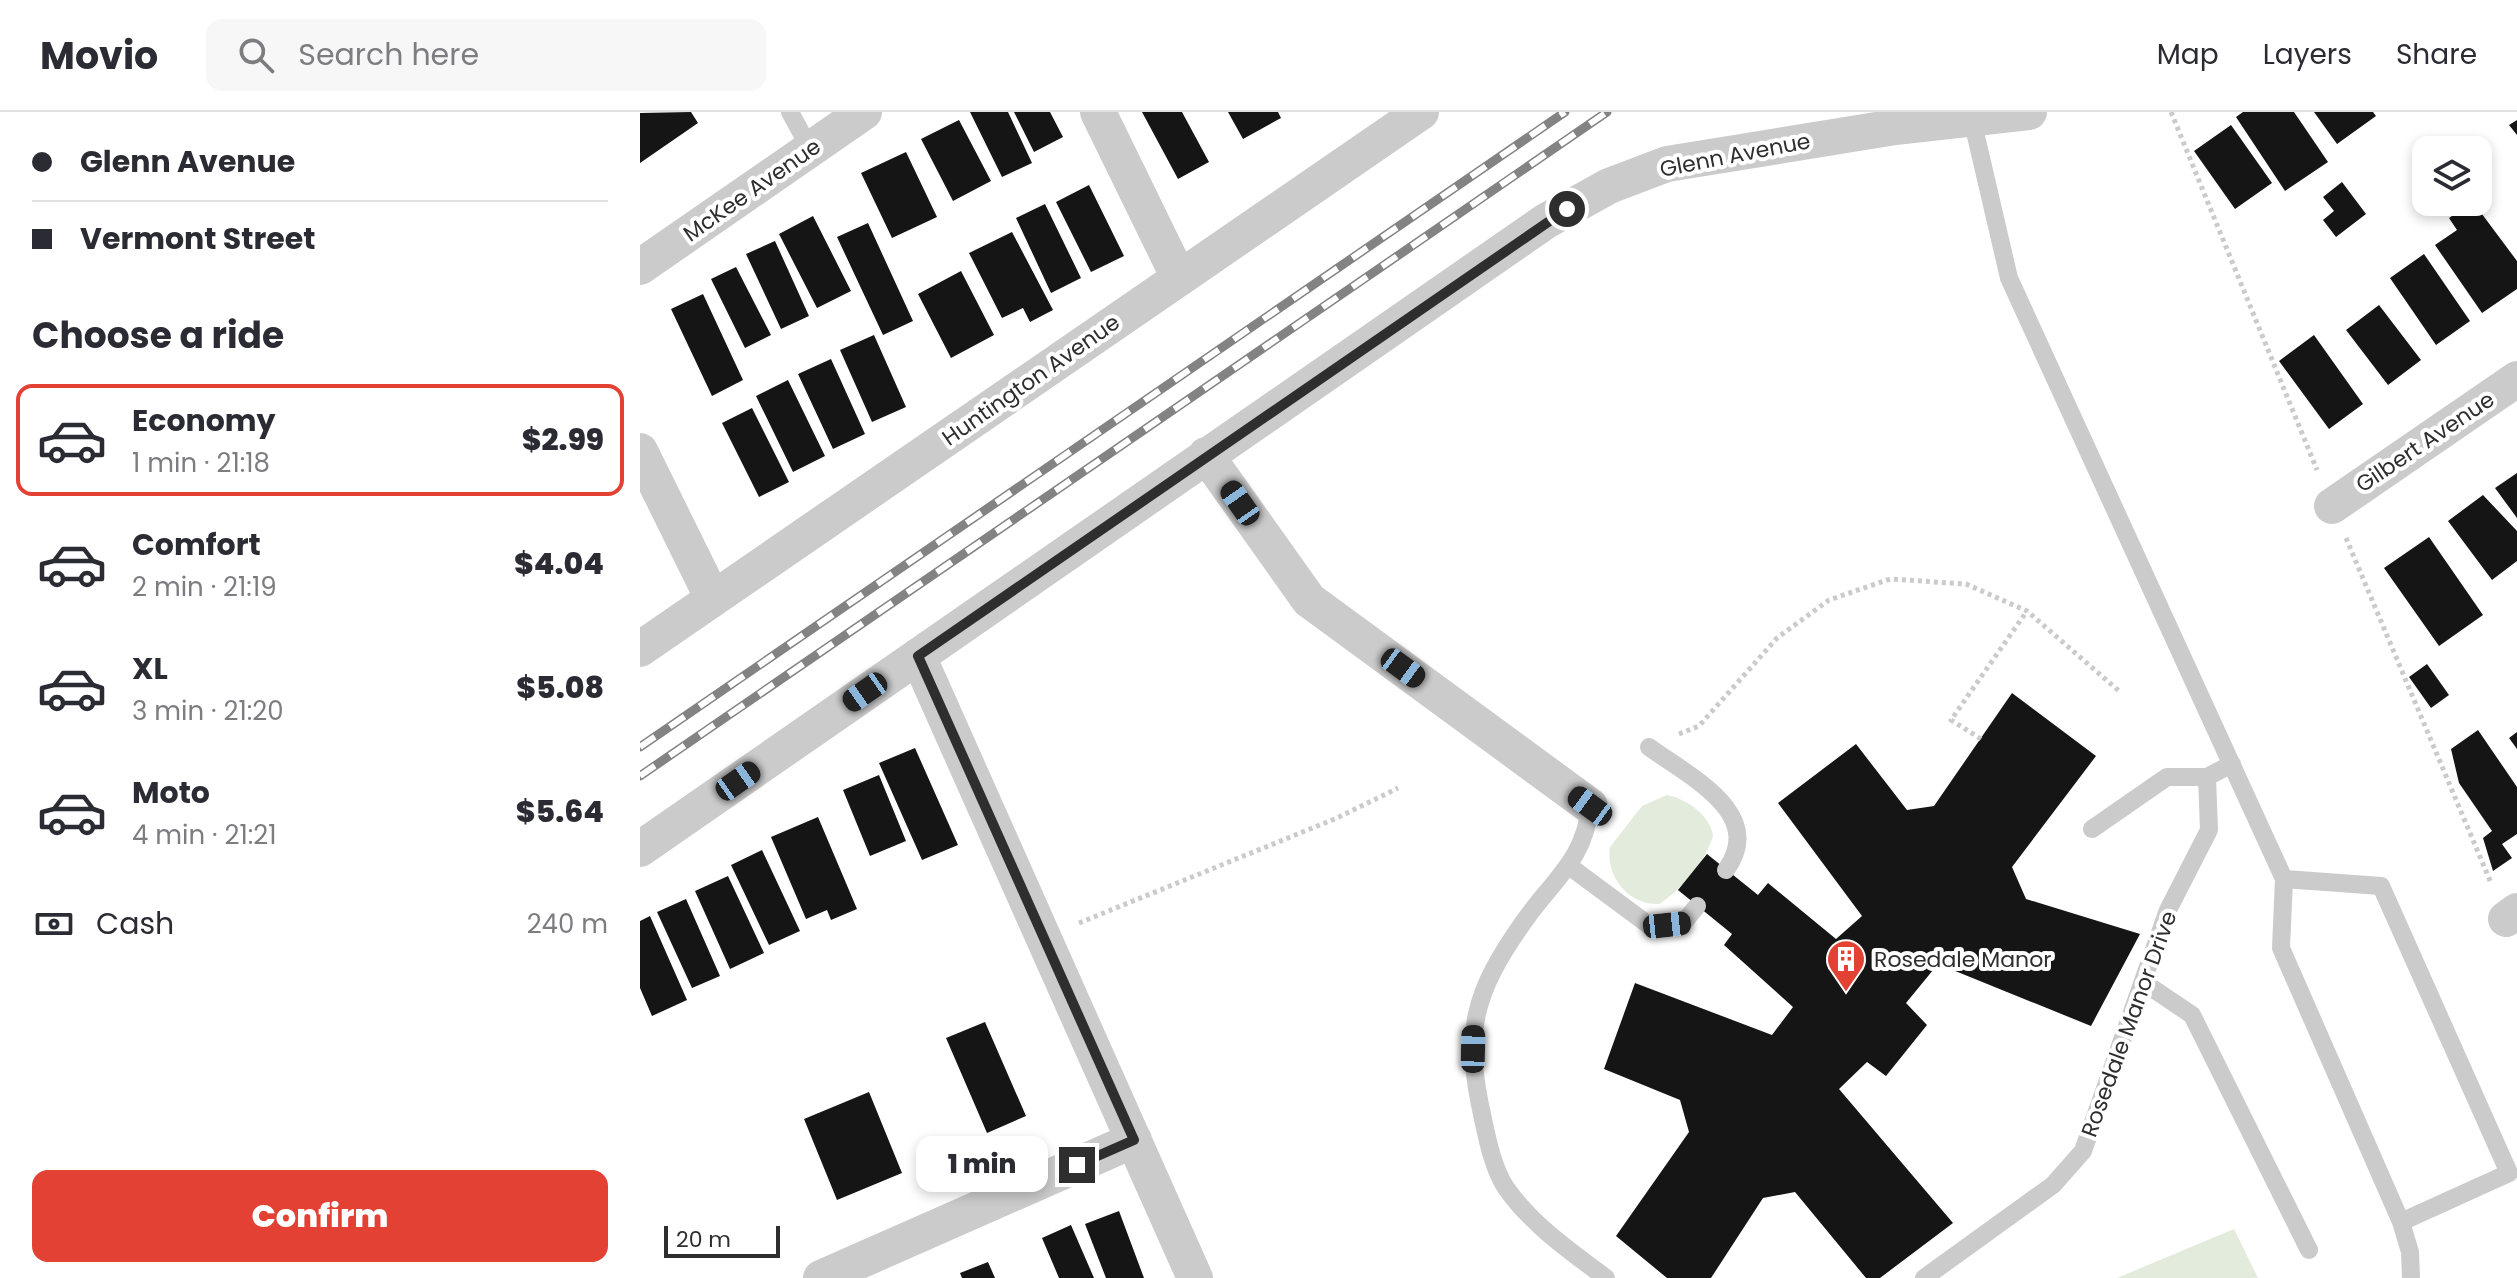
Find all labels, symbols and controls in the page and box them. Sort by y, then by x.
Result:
search box [206,19,766,91]
text: Movio [40,29,158,82]
icon: search [234,33,278,77]
text: Search here [298,33,479,76]
text: Map [2157,35,2219,74]
text: Layers [2263,35,2352,74]
text: Share [2396,35,2477,74]
street label: Glenn Avenue [1657,125,1813,185]
street label: McKee Avenue [677,131,827,249]
map controls [2412,136,2492,216]
button: layers [2412,136,2492,216]
text: Glenn Avenue [80,140,295,183]
route start [1549,191,1585,227]
text: Vermont Street [80,217,315,260]
street label: Huntington Avenue [936,307,1126,453]
text: Choose a ride [32,310,284,361]
street label: Gilbert Avenue [2350,384,2500,500]
text: Economy [132,399,276,442]
icon: car [36,404,108,476]
text: $2.99 [522,418,604,461]
text: 1 min · 21:18 [132,445,270,481]
car [1216,476,1264,530]
text: Comfort [132,523,261,566]
icon: car [36,528,108,600]
text: $4.04 [514,542,604,585]
text: 2 min · 21:19 [132,569,277,605]
car [1377,644,1429,692]
text: XL [132,647,168,690]
icon: car [36,652,108,724]
text: $5.08 [516,666,604,709]
car [838,668,892,716]
text: 3 min · 21:20 [132,693,284,729]
car [711,757,765,805]
text: Moto [132,771,210,814]
icon: car [36,776,108,848]
car [1564,782,1616,830]
text: $5.64 [516,790,604,833]
text: 4 min · 21:21 [132,817,277,853]
icon: cash [32,902,76,946]
text: Cash [96,902,174,945]
text: 240 m [527,906,608,942]
street label: Rosedale Manor Drive [2074,907,2184,1141]
car [1642,911,1692,939]
building icon: Rosedale Manor [1825,938,1867,993]
place label: Rosedale Manor [1874,944,2051,975]
car [1461,1025,1485,1073]
callout: 1 min [917,1137,1049,1193]
text: 1 min [948,1146,1016,1182]
route end [1059,1147,1095,1183]
button: Confirm [32,1170,608,1262]
scale bar [664,1222,780,1258]
text: 20 m [676,1224,731,1255]

